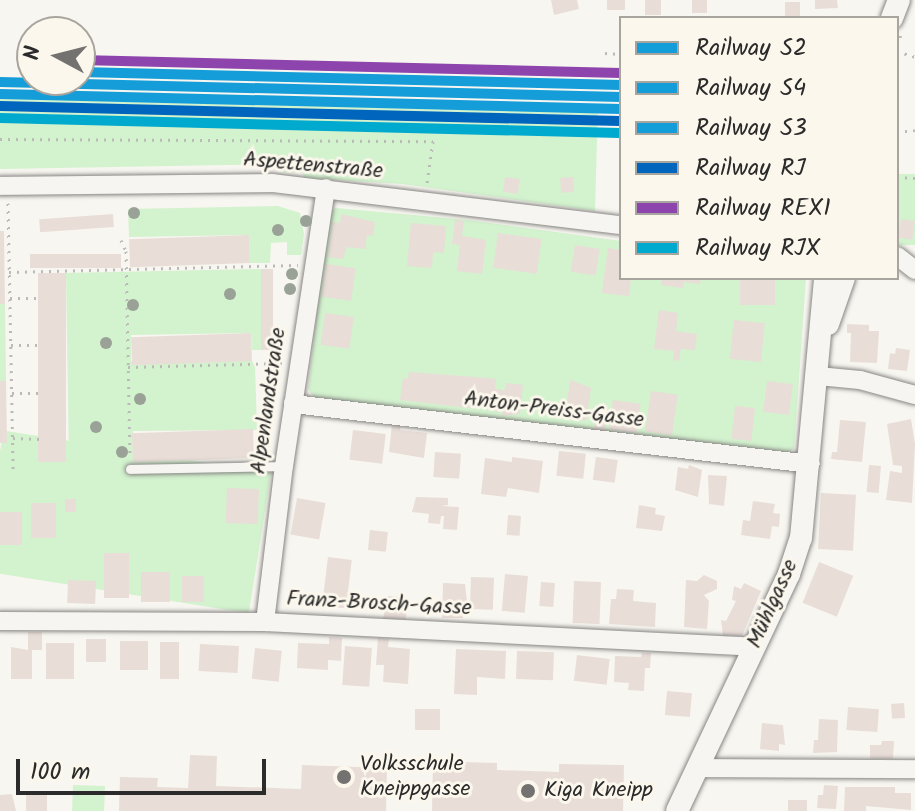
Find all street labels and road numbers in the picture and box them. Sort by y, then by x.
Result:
street label: Aspettenstraße [242,147,384,185]
street label: Alpenlandstraße [246,326,292,476]
street label: Anton-Preiss-Gasse [463,386,645,434]
street label: Mühlgasse [742,555,804,653]
street label: Franz-Brosch-Gasse [286,586,472,622]

